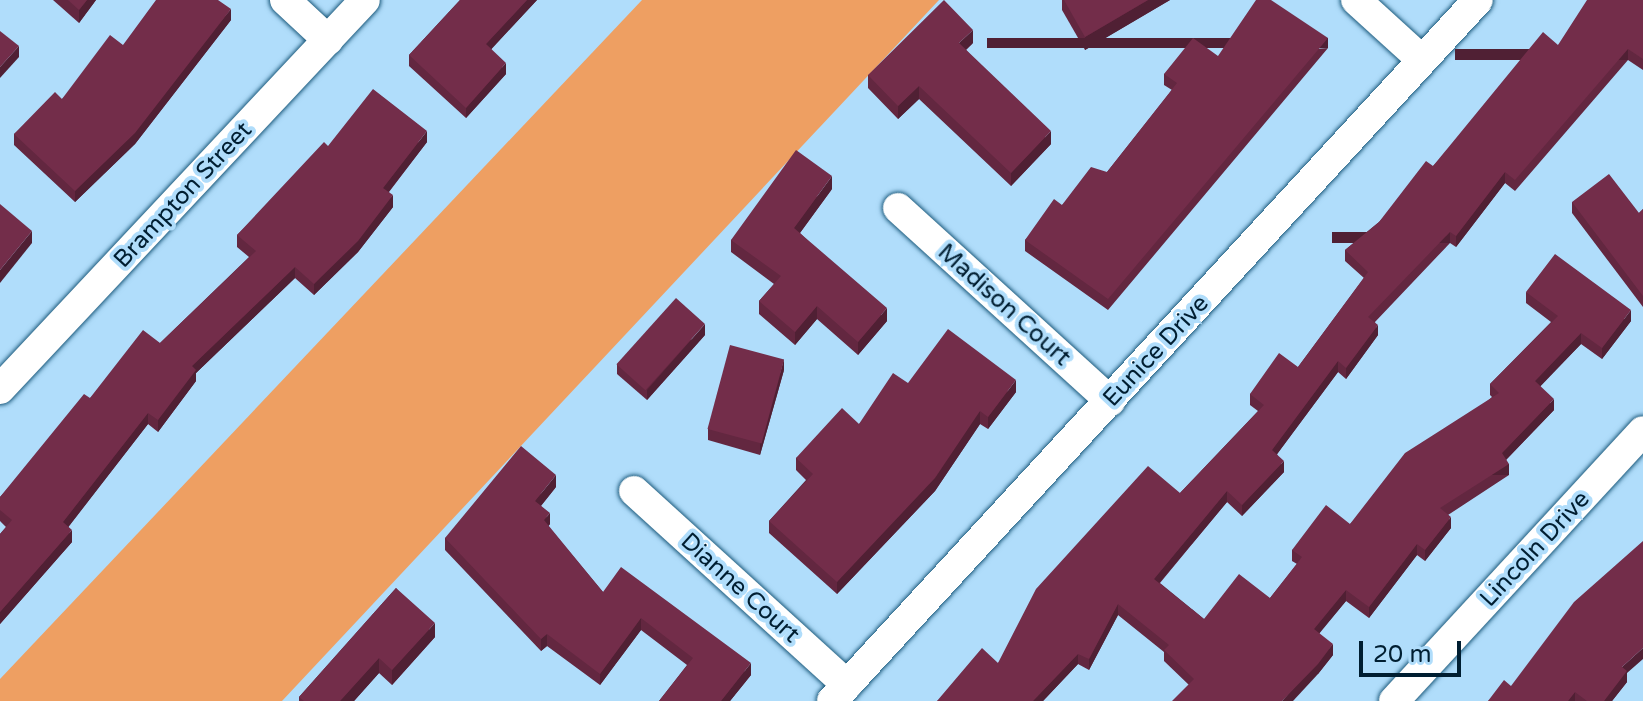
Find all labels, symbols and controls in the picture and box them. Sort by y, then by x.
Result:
street label: Brampton Street [108,116,258,274]
street label: Madison Court [932,238,1076,372]
street label: Eunice Drive [1097,289,1215,413]
street label: Lincoln Drive [1474,485,1596,613]
street label: Dianne Court [675,527,805,649]
scale bar [1363,625,1465,675]
text: 20 m [1373,640,1431,669]

